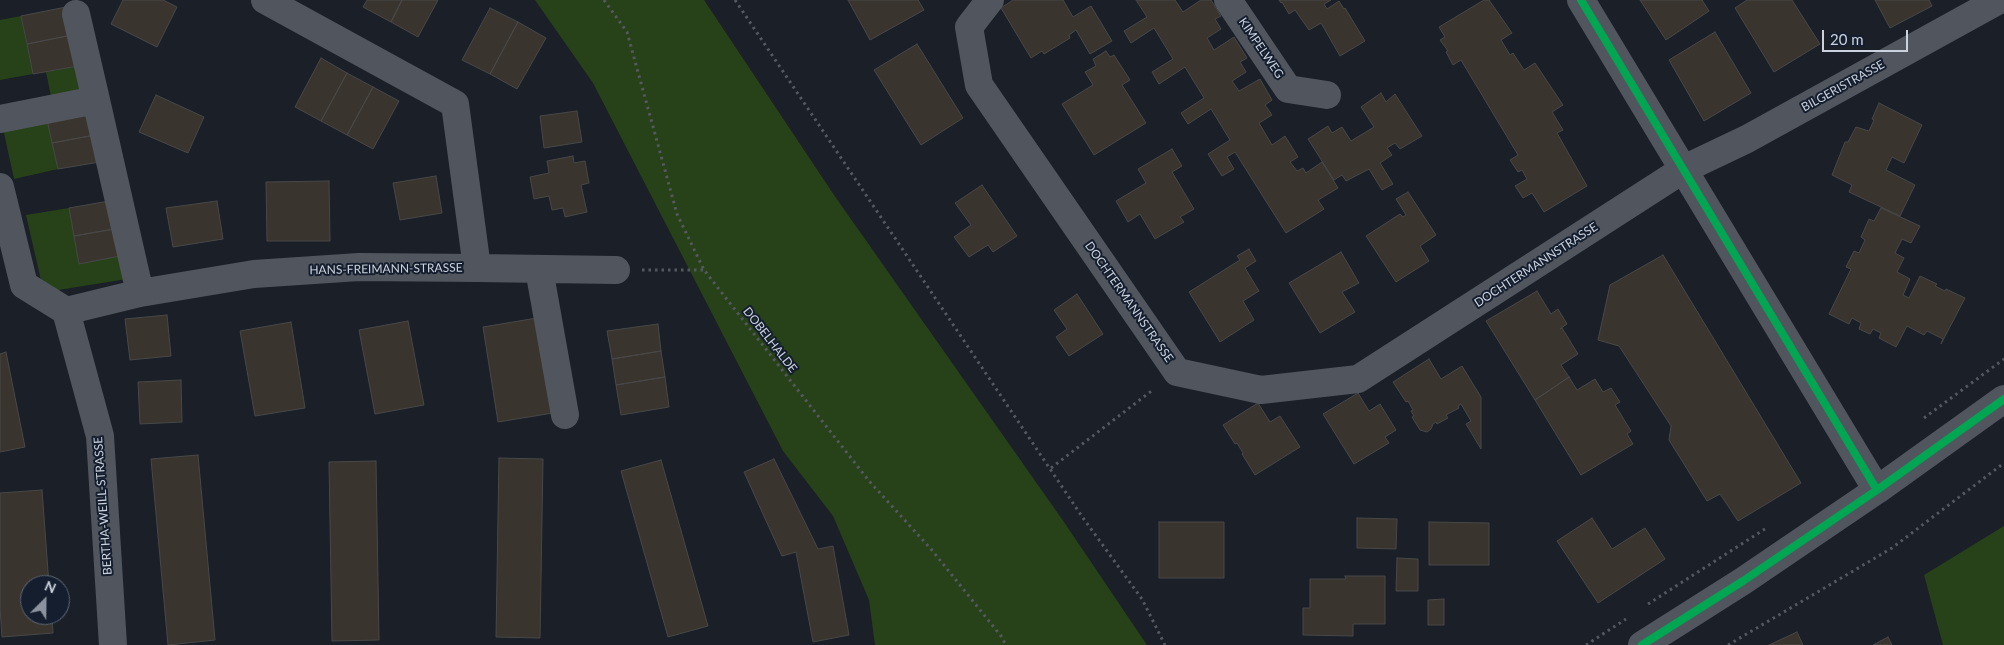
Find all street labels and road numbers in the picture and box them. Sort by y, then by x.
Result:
street label: KIMPELWEG [1235,15,1287,81]
street label: BILGERISTRASSE [1799,57,1887,115]
street label: DOCHTERMANNSTRASSE [1472,220,1600,310]
street label: DOCHTERMANNSTRASSE [1082,239,1176,365]
street label: HANS-FREIMANN-STRASSE [309,260,463,278]
street label: DOBELHALDE [740,304,800,376]
street label: BERTHA-WEILL-STRASSE [91,436,115,576]

